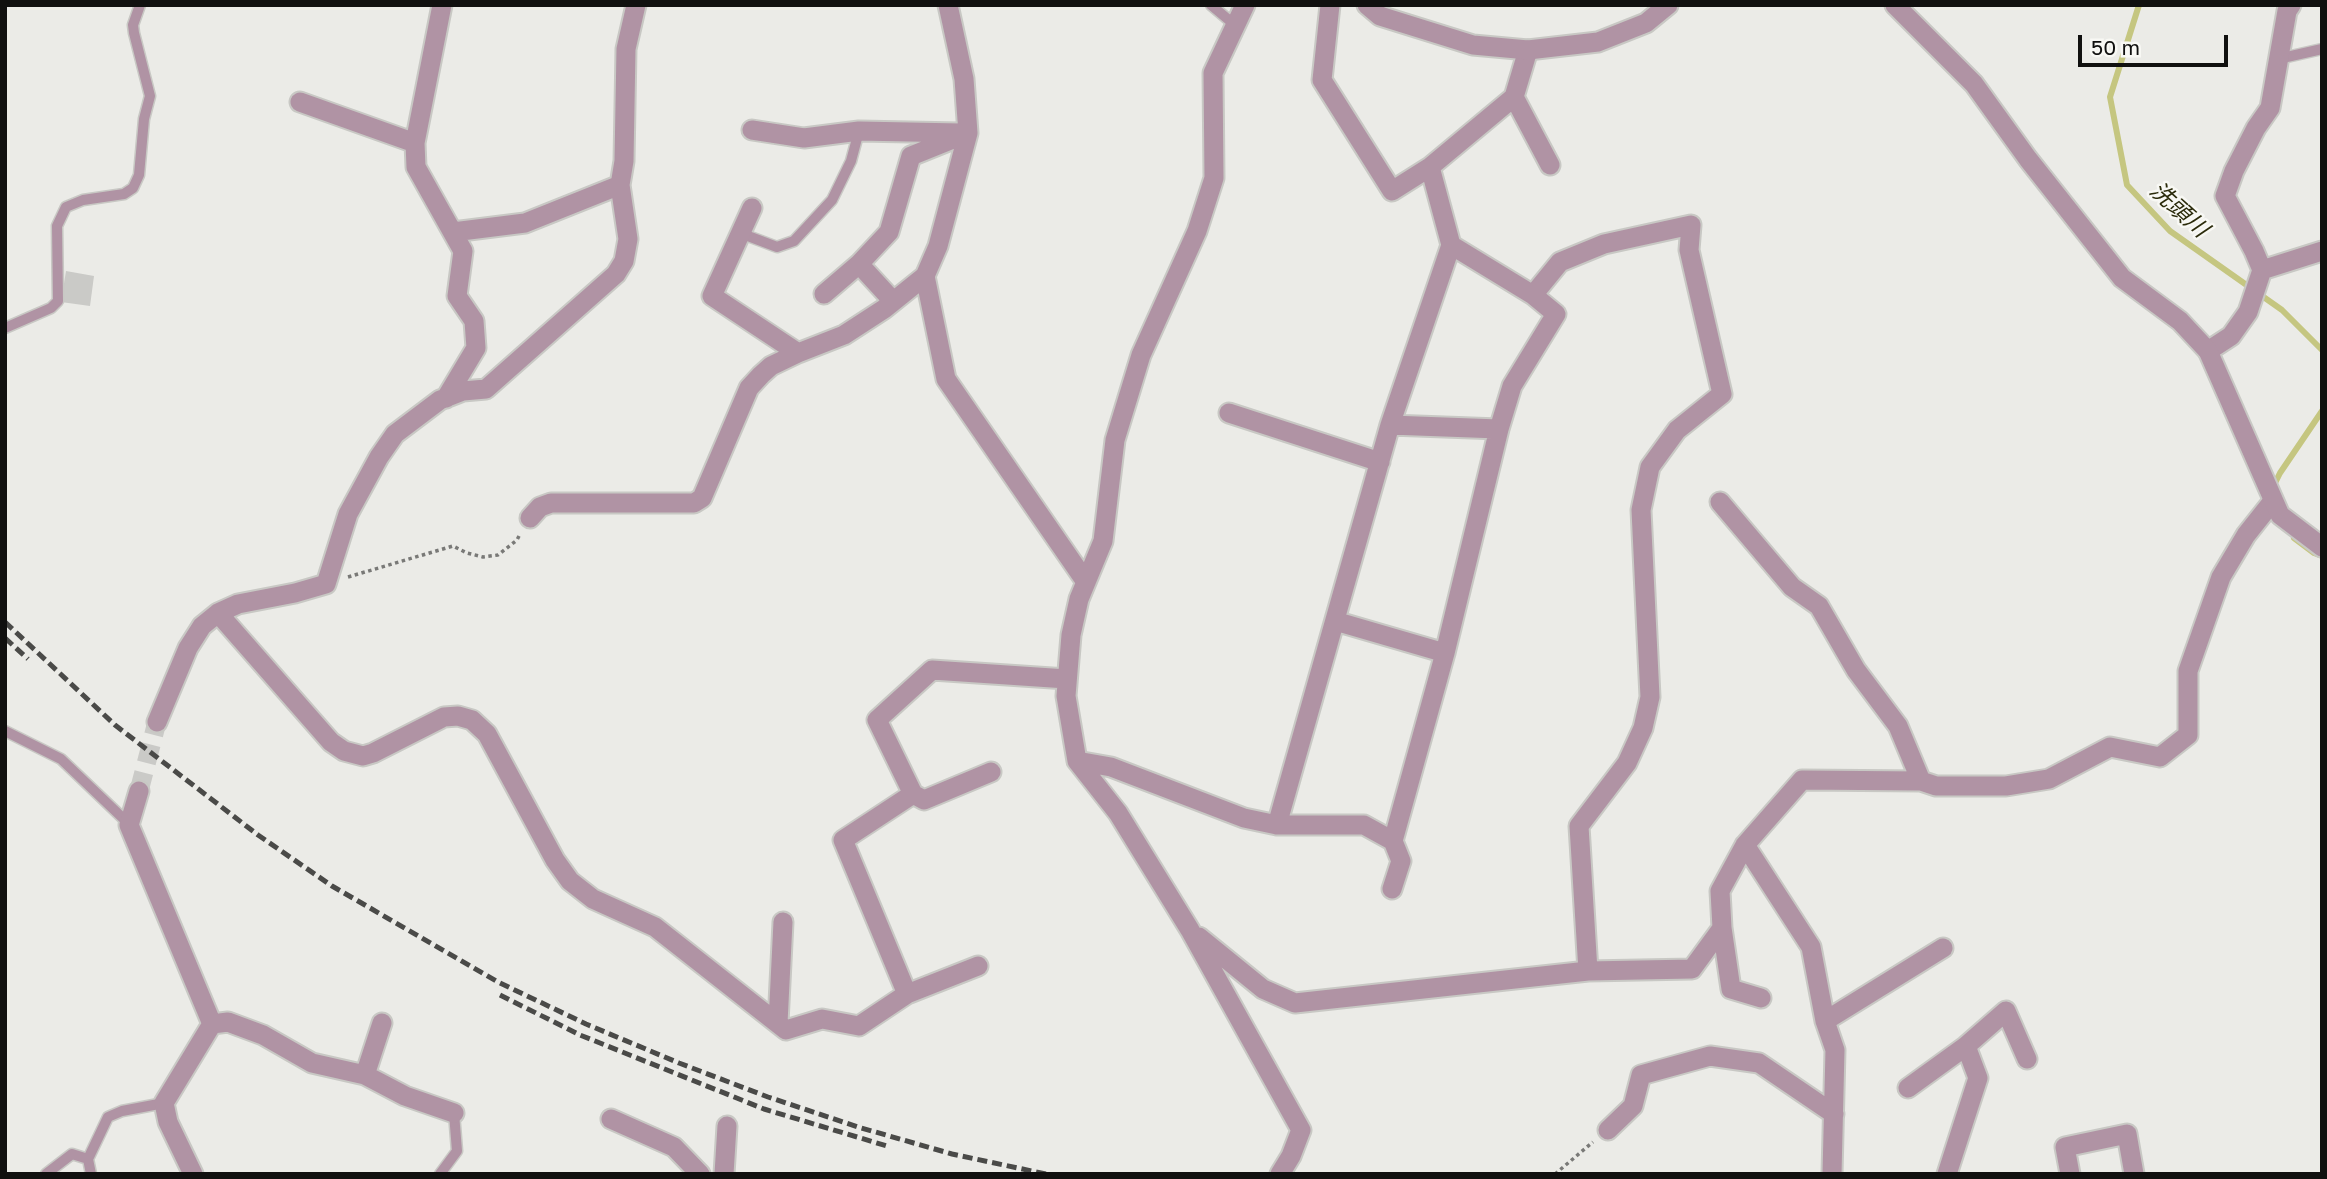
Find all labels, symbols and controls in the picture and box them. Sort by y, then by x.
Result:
scale bar [2082,21,2232,65]
text: 50 m [2091,34,2140,60]
water label: 洗頭川 [2144,177,2214,243]

